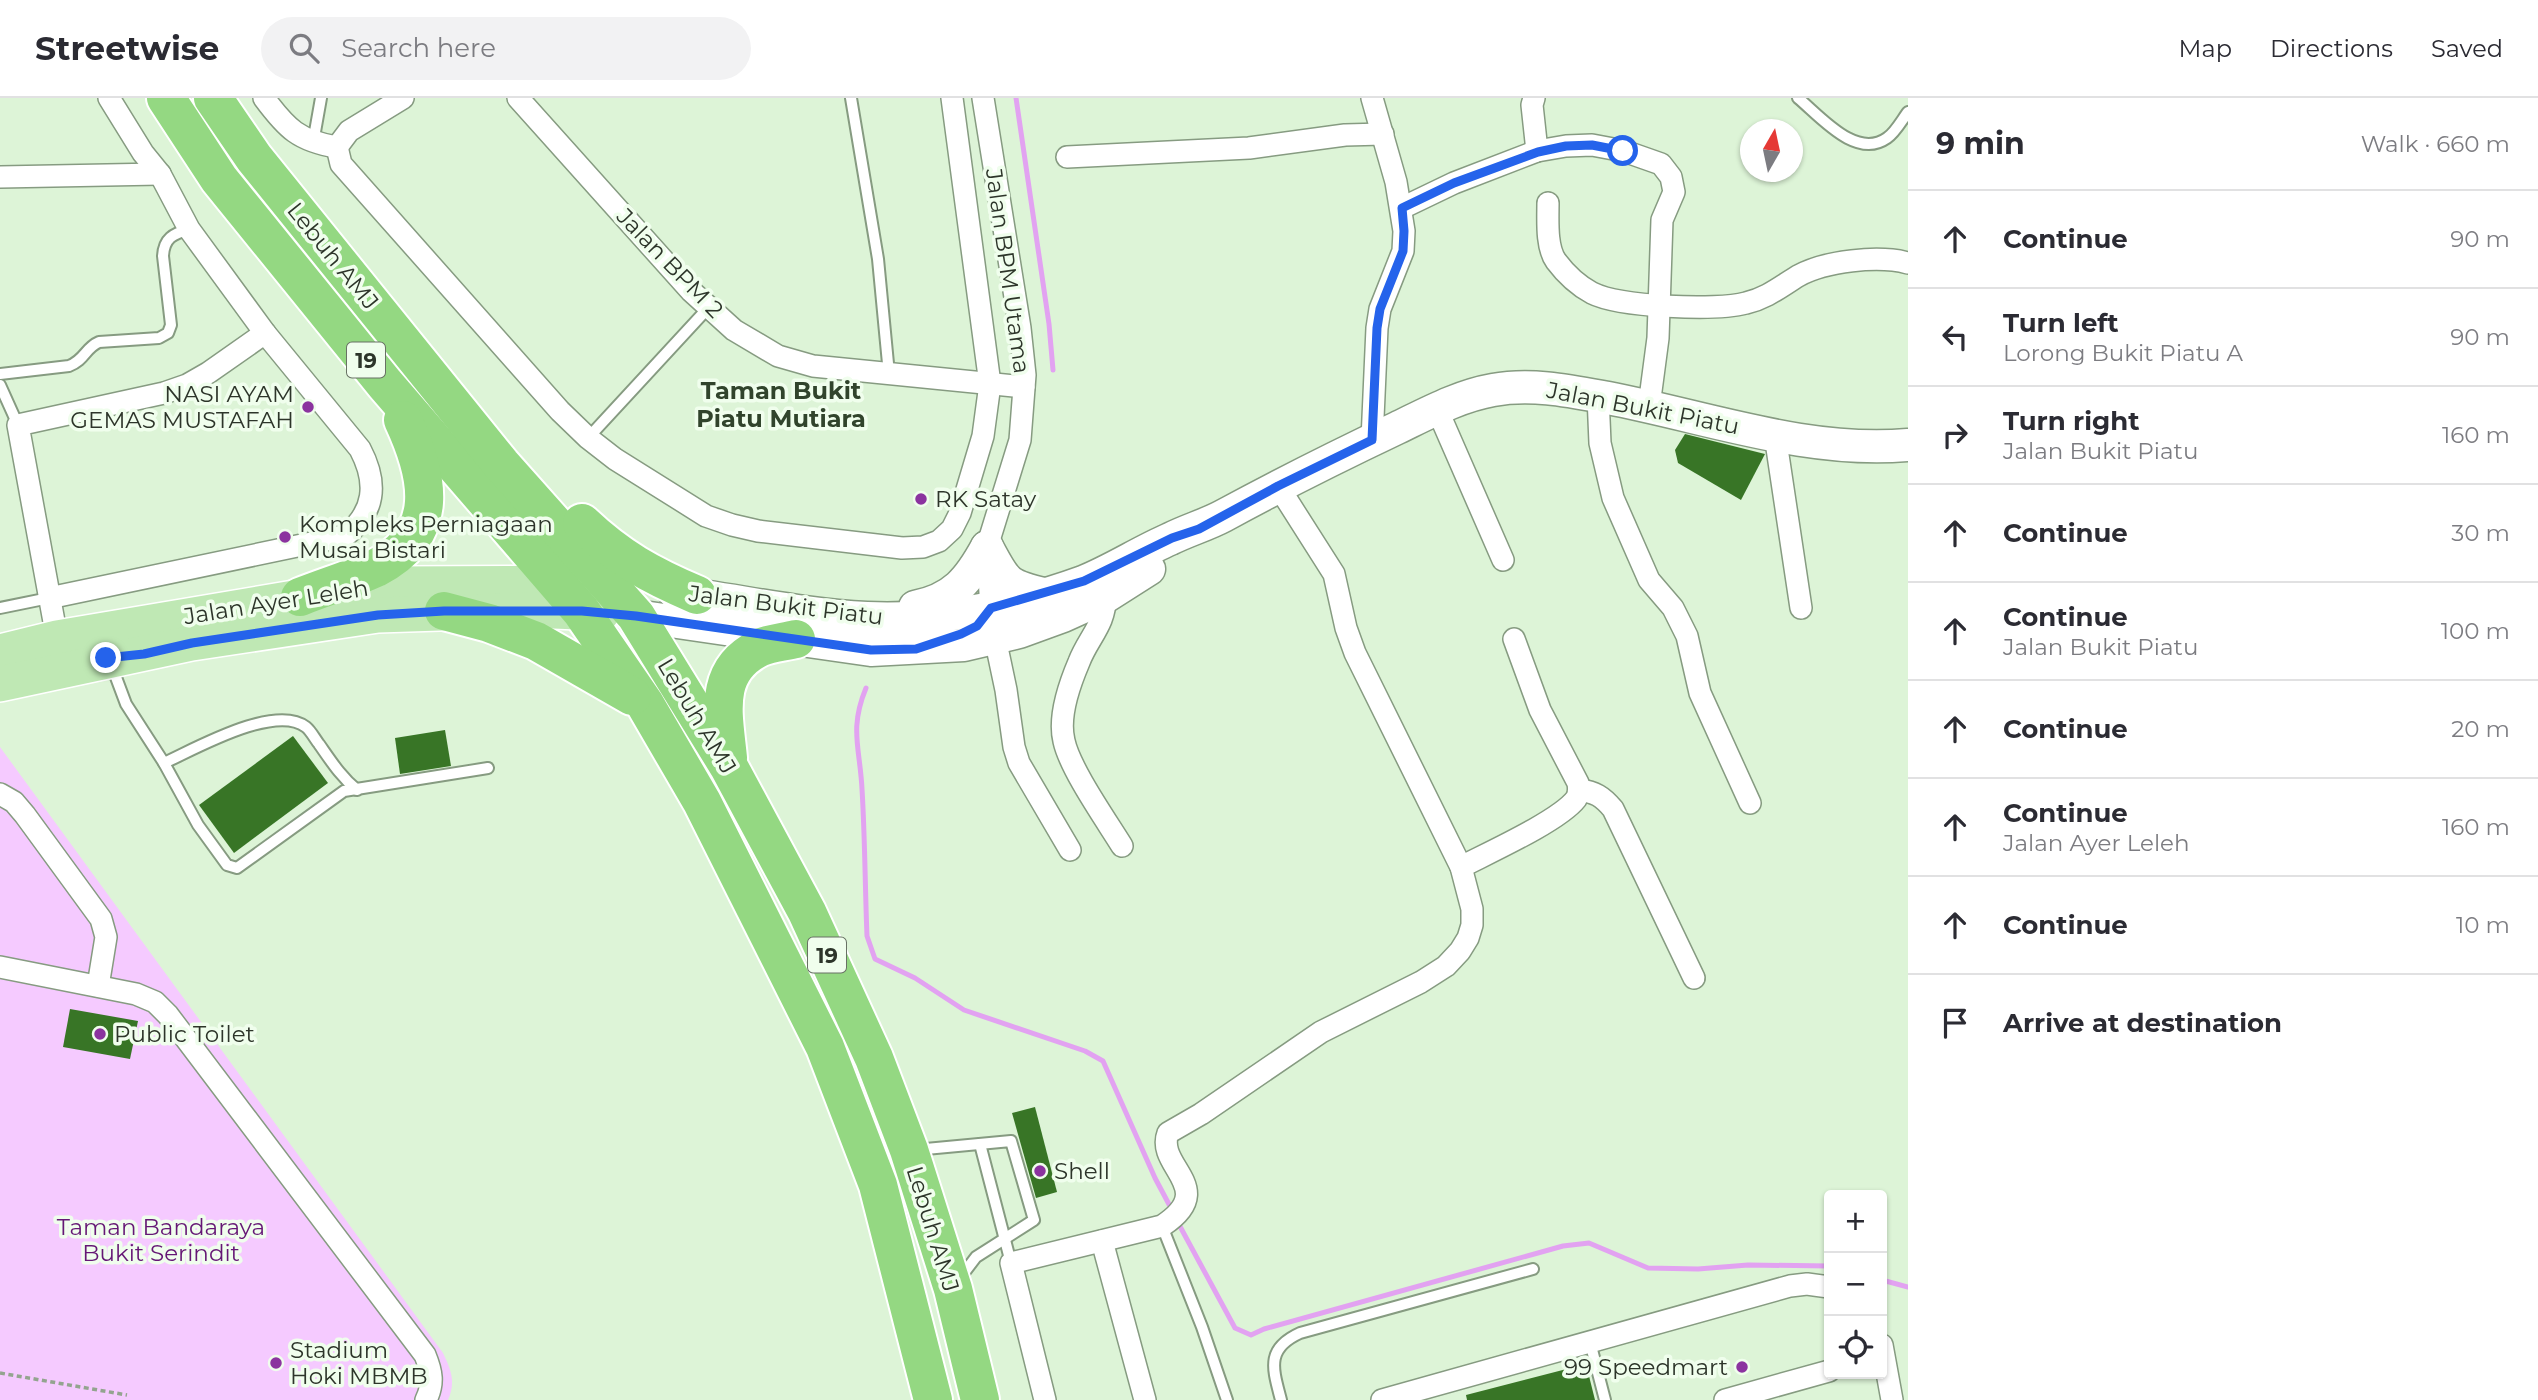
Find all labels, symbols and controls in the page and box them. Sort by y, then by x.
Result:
search box [261,17,751,80]
text: Streetwise [35,28,219,68]
icon: search [285,29,323,67]
text: Search here [341,32,496,64]
text: Map [2179,34,2232,63]
text: Directions [2270,34,2393,63]
text: Saved [2431,34,2503,63]
north arrow [1740,119,1803,182]
text: 9 min [1936,125,2025,162]
text: Walk · 660 m [2361,130,2510,158]
route start [1607,135,1638,166]
street label: Jalan BPM Utama [980,166,1036,375]
street label: Lebuh AMJ [281,197,385,315]
street label: Jalan BPM 2 [610,202,729,323]
icon: ahead [1936,220,1974,258]
text: Continue [2003,223,2128,255]
text: 90 m [2450,225,2510,253]
text: Turn left [2003,307,2119,339]
icon: left [1936,318,1974,356]
text: 90 m [2450,323,2510,351]
text: Lorong Bukit Piatu A [2003,339,2243,367]
road number: 19 [347,342,385,378]
street label: Jalan Bukit Piatu [1543,375,1742,440]
district label: Taman Bukit Piatu Mutiara [696,376,866,433]
place label: NASI AYAM GEMAS MUSTAFAH [70,380,294,434]
marker: NASI AYAM GEMAS MUSTAFAH [300,399,316,415]
text: Turn right [2003,405,2139,437]
icon: right [1936,416,1974,454]
text: 160 m [2442,421,2510,449]
text: Jalan Bukit Piatu [2003,437,2198,465]
place label: RK Satay [935,485,1037,513]
marker: RK Satay [913,491,929,507]
place label: Kompleks Perniagaan Musai Bistari [299,510,553,564]
icon: ahead [1936,514,1974,552]
text: Continue [2003,517,2128,549]
text: 30 m [2451,519,2510,547]
marker: Kompleks Perniagaan Musai Bistari [277,529,293,545]
street label: Jalan Ayer Leleh [181,574,370,631]
street label: Jalan Bukit Piatu [686,579,885,631]
text: Continue [2003,601,2128,633]
icon: ahead [1936,612,1974,650]
text: 100 m [2441,617,2510,645]
text: Jalan Bukit Piatu [2003,633,2198,661]
route end [90,642,121,673]
street label: Lebuh AMJ [652,653,742,779]
icon: ahead [1936,710,1974,748]
text: Continue [2003,713,2128,745]
text: 20 m [2451,715,2510,743]
text: Continue [2003,797,2128,829]
icon: ahead [1936,808,1974,846]
text: 160 m [2442,813,2510,841]
text: Jalan Ayer Leleh [2003,829,2190,857]
icon: ahead [1936,906,1974,944]
text: Continue [2003,909,2128,941]
text: 10 m [2456,911,2510,939]
road number: 19 [808,938,846,972]
icon: arrive [1936,1004,1974,1042]
text: Arrive at destination [2003,1007,2282,1039]
place label: Public Toilet [114,1020,255,1048]
marker: Public Toilet [92,1026,108,1042]
place label: Shell [1054,1157,1110,1185]
street label: Lebuh AMJ [901,1163,965,1295]
marker: Shell [1032,1163,1048,1179]
map controls [1824,1190,1887,1379]
button: + [1824,1190,1887,1253]
park label: Taman Bandaraya Bukit Serindit [57,1213,265,1267]
button: − [1824,1253,1887,1316]
button: locate [1824,1316,1887,1379]
place label: Stadium Hoki MBMB [290,1336,428,1390]
place label: 99 Speedmart [1564,1353,1728,1381]
marker: Stadium Hoki MBMB [268,1355,284,1371]
marker: 99 Speedmart [1734,1359,1750,1375]

